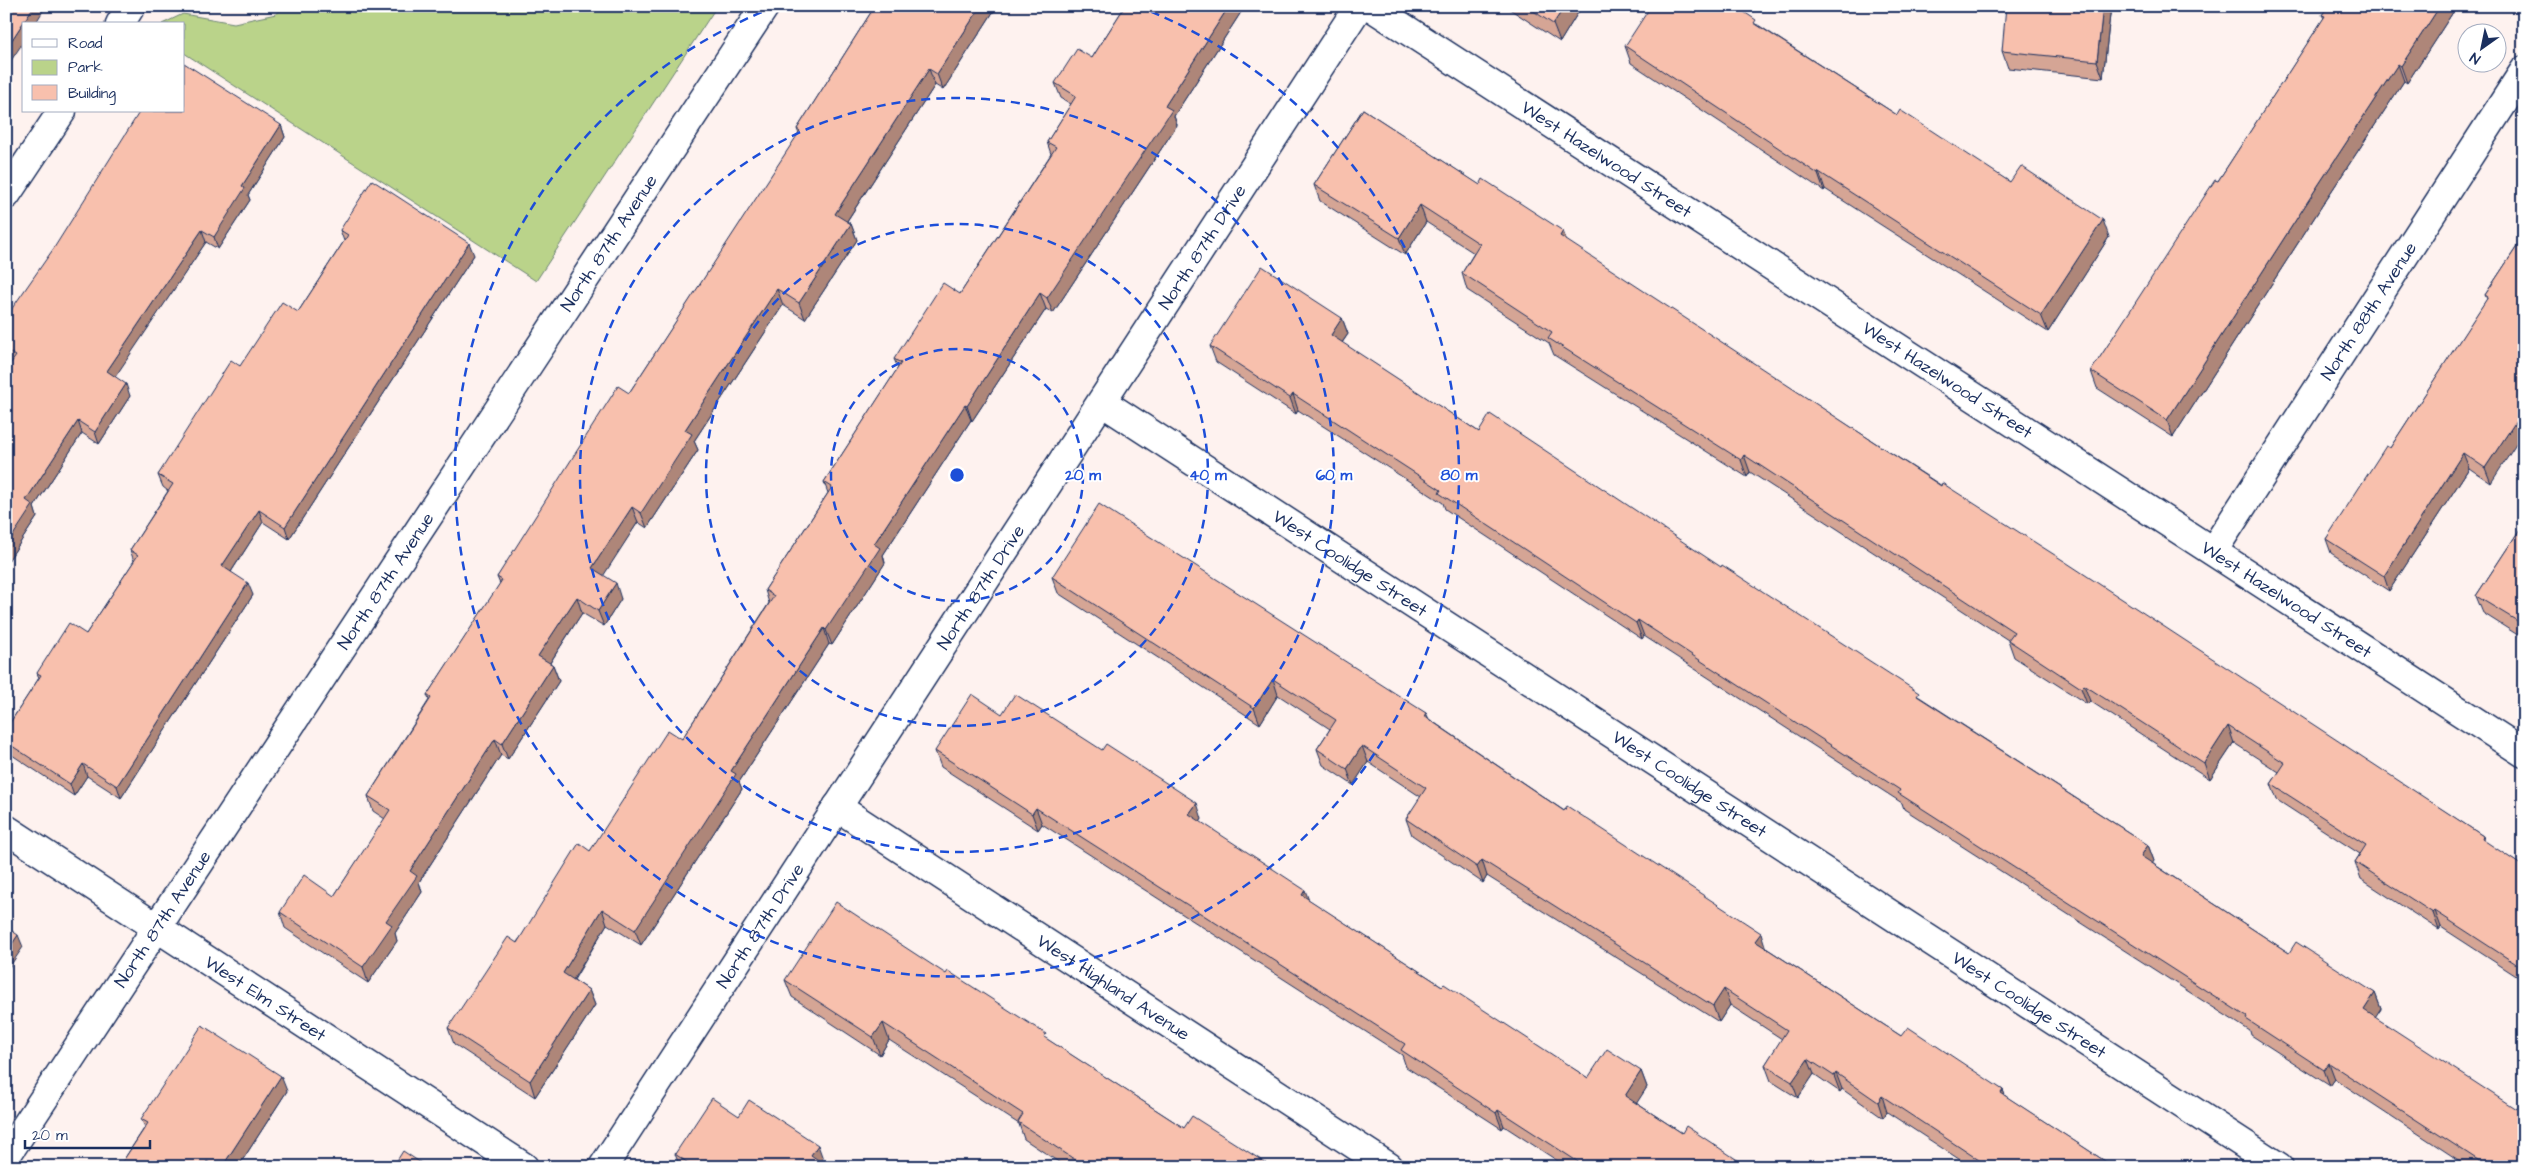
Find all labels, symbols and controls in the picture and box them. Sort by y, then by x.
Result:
legend [22,22,185,112]
north arrow [2458,22,2508,72]
text: Road [68,33,103,54]
text: N [2466,47,2485,69]
text: Park [68,57,103,78]
text: Building [68,83,116,105]
street label: West Hazelwood Street [1516,95,1697,225]
street label: North 87th Avenue [555,170,664,317]
street label: North 87th Drive [1153,180,1253,314]
street label: North 88th Avenue [2315,237,2423,385]
street label: West Hazelwood Street [1857,316,2038,445]
text: 20 m [1064,465,1101,486]
text: 40 m [1189,465,1227,486]
text: 60 m [1316,465,1353,486]
text: 80 m [1441,465,1478,486]
centre of rings [948,466,966,484]
street label: West Coolidge Street [1268,504,1433,624]
street label: North 87th Avenue [332,508,440,655]
street label: North 87th Drive [931,520,1031,655]
street label: West Hazelwood Street [2196,535,2377,665]
street label: West Coolidge Street [1607,725,1772,844]
street label: North 87th Avenue [109,846,217,993]
street label: North 87th Drive [711,858,811,993]
street label: West Highland Avenue [1032,929,1195,1047]
street label: West Coolidge Street [1947,946,2112,1065]
street label: West Elm Street [200,950,332,1048]
scale bar [25,1118,150,1150]
text: 20 m [32,1125,68,1146]

